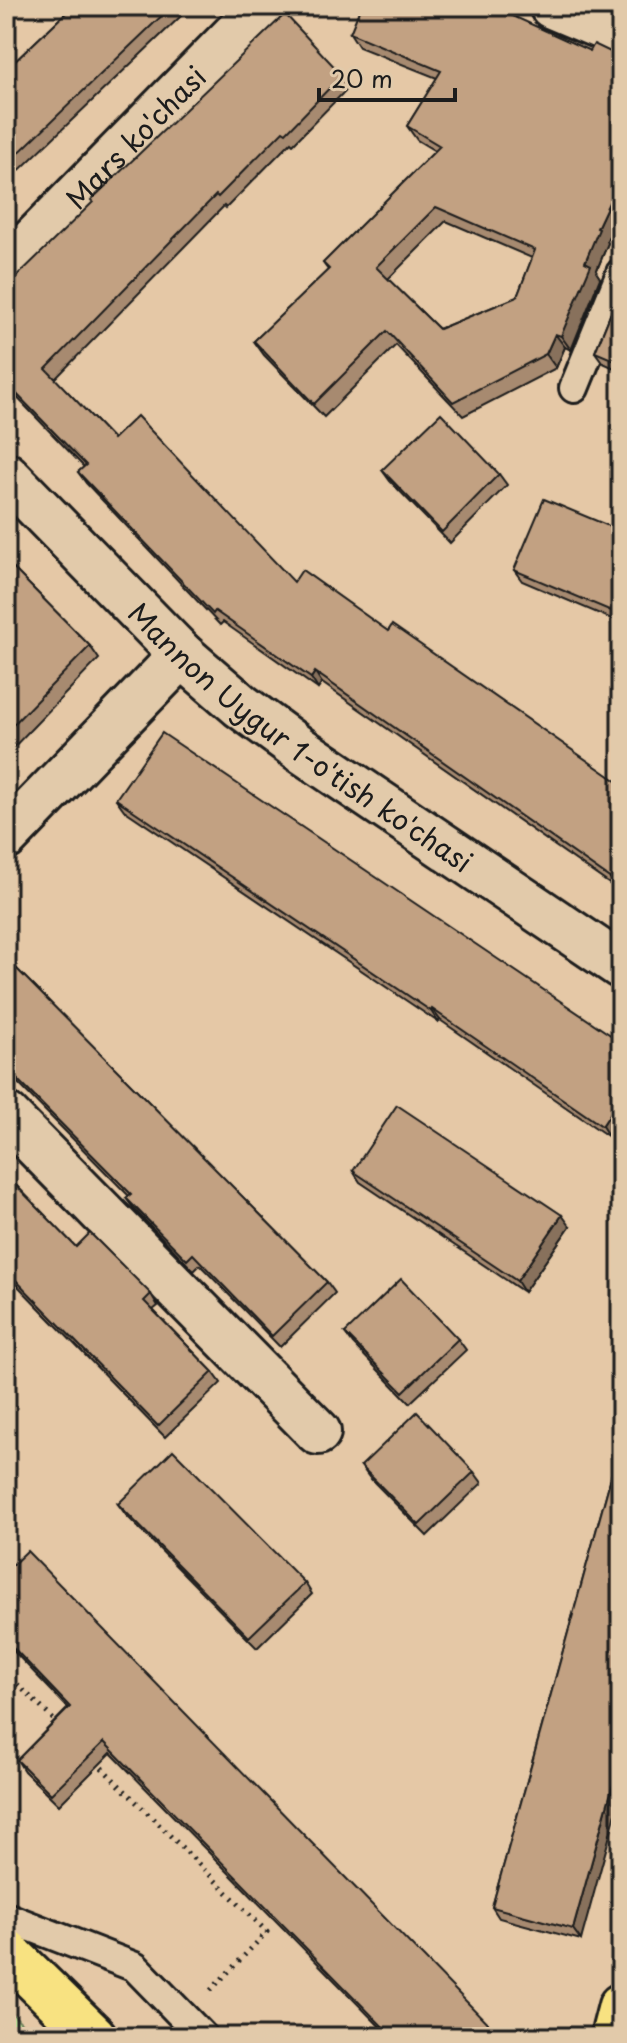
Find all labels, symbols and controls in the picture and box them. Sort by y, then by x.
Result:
scale bar [319,52,455,102]
street label: Mars ko'chasi [54,55,215,218]
text: 20 m [331,60,393,96]
street label: Mannon Uygur 1-o'tish ko'chasi [119,591,482,882]

